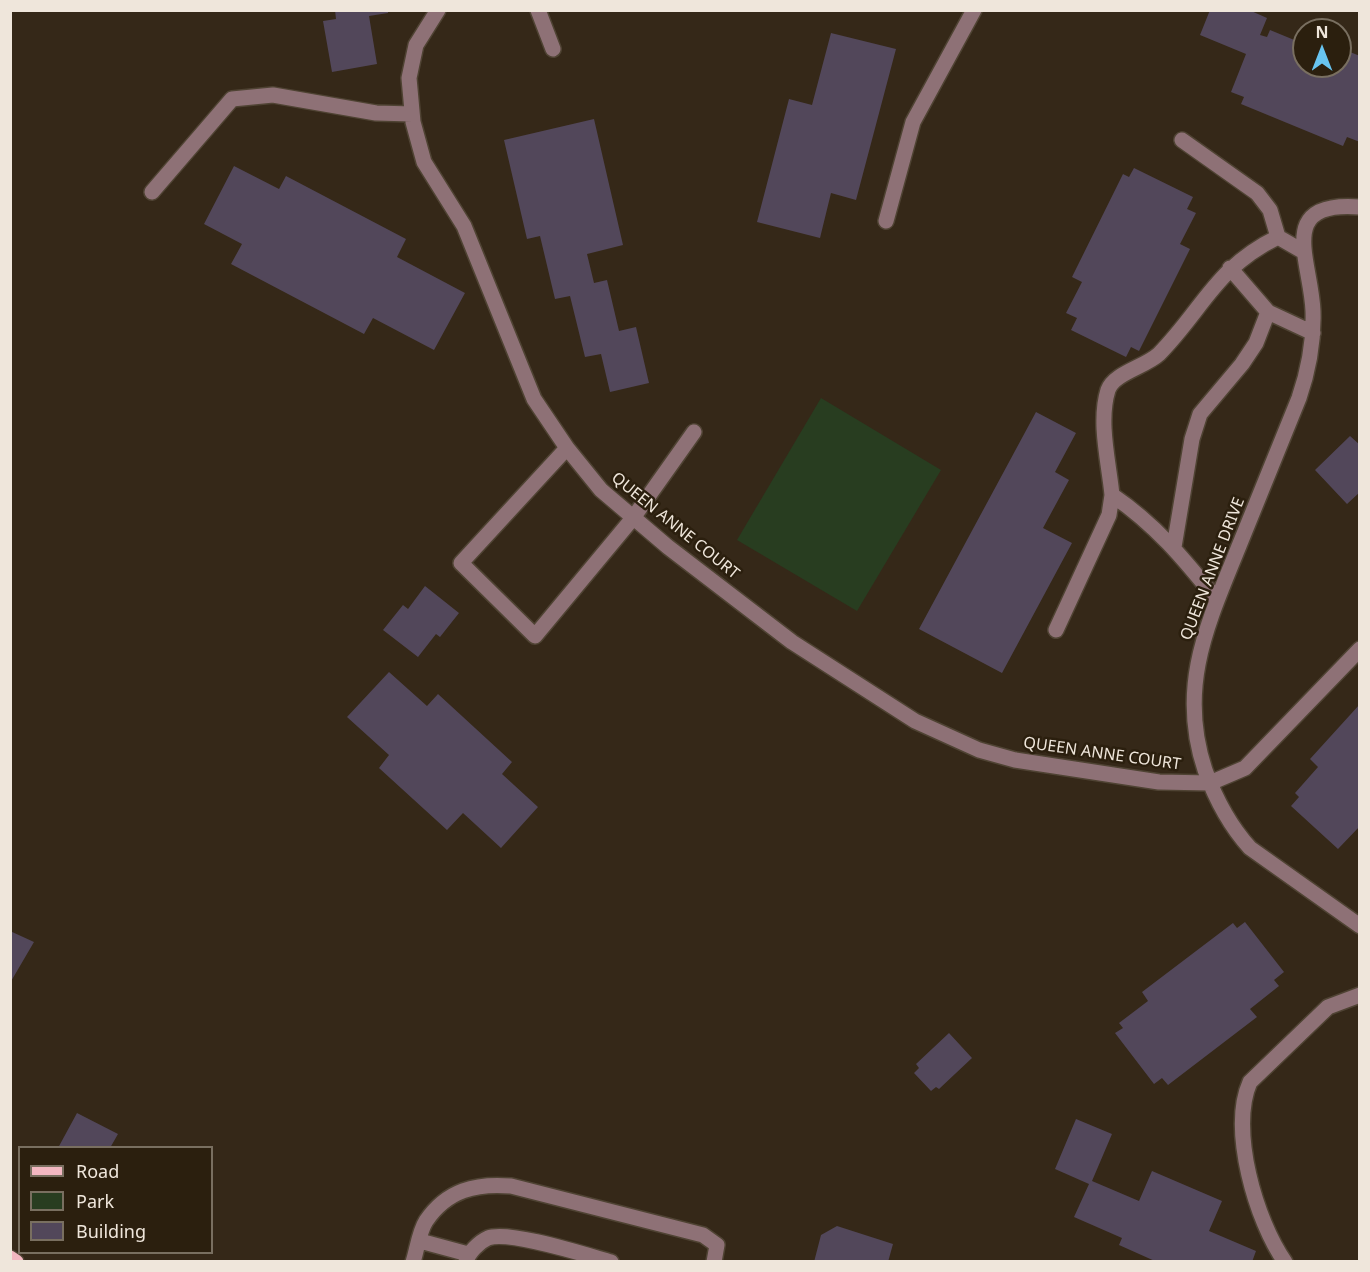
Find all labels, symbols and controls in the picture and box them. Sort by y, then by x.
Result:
north arrow [1292,18,1352,78]
text: N [1315,21,1329,43]
street label: QUEEN ANNE COURT [607,469,743,583]
street label: QUEEN ANNE DRIVE [1177,495,1249,643]
street label: QUEEN ANNE COURT [1022,733,1182,775]
legend [18,1146,213,1254]
text: Road [76,1159,119,1183]
text: Park [76,1189,114,1213]
text: Building [76,1219,146,1243]

